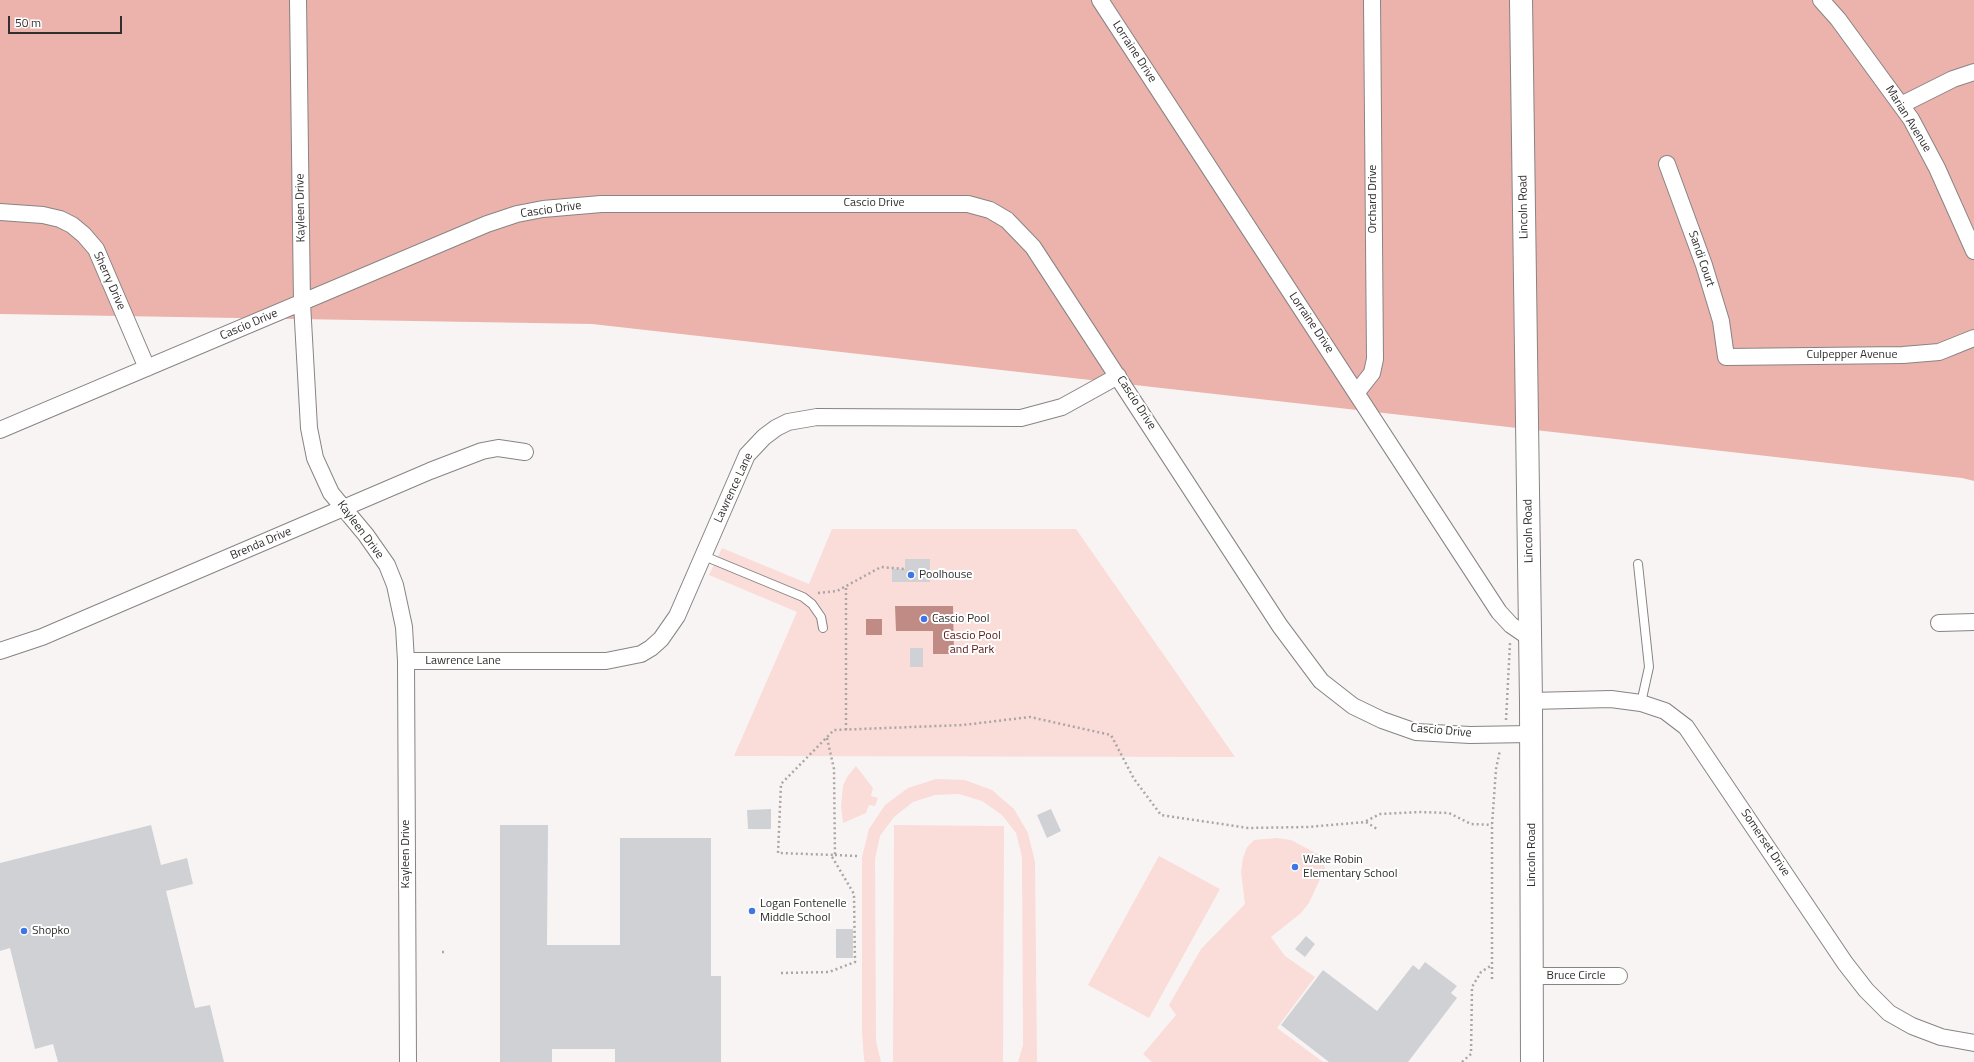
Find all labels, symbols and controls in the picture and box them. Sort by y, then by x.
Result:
scale bar [10,8,124,34]
text: 50 m [15,13,41,32]
street label: Lorraine Drive [1109,19,1159,85]
street label: Marian Avenue [1882,83,1934,155]
street label: Orchard Drive [1366,165,1380,233]
street label: Kayleen Drive [293,173,309,243]
street label: Lincoln Road [1516,175,1532,239]
street label: Cascio Drive [843,196,905,210]
street label: Cascio Drive [520,199,582,221]
street label: Sandi Court [1685,229,1717,289]
street label: Sherry Drive [90,250,128,312]
street label: Lorraine Drive [1285,290,1337,356]
street label: Cascio Drive [218,306,280,344]
street label: Culpepper Avenue [1807,348,1897,362]
street label: Cascio Drive [1113,373,1159,433]
street label: Lawrence Lane [712,451,756,525]
street label: Kayleen Drive [334,498,386,562]
street label: Lincoln Road [1521,499,1537,563]
street label: Brenda Drive [228,525,294,563]
place label: Poolhouse [919,568,972,582]
marker: Poolhouse [906,570,916,580]
place label: Cascio Pool [932,612,989,626]
marker: Cascio Pool [919,614,929,624]
park label: Cascio Pool and Park [943,629,1001,657]
street label: Lawrence Lane [425,654,501,668]
street label: Cascio Drive [1410,721,1472,741]
street label: Somerset Drive [1737,807,1793,879]
street label: Kayleen Drive [399,820,413,888]
street label: Lincoln Road [1525,823,1539,887]
place label: Wake Robin Elementary School [1303,853,1397,881]
marker: Wake Robin Elementary School [1290,862,1300,872]
place label: Logan Fontenelle Middle School [760,897,847,925]
marker: Logan Fontenelle Middle School [747,906,757,916]
place label: Shopko [32,924,70,938]
marker: Shopko [19,926,29,936]
street label: Bruce Circle [1546,969,1606,983]

